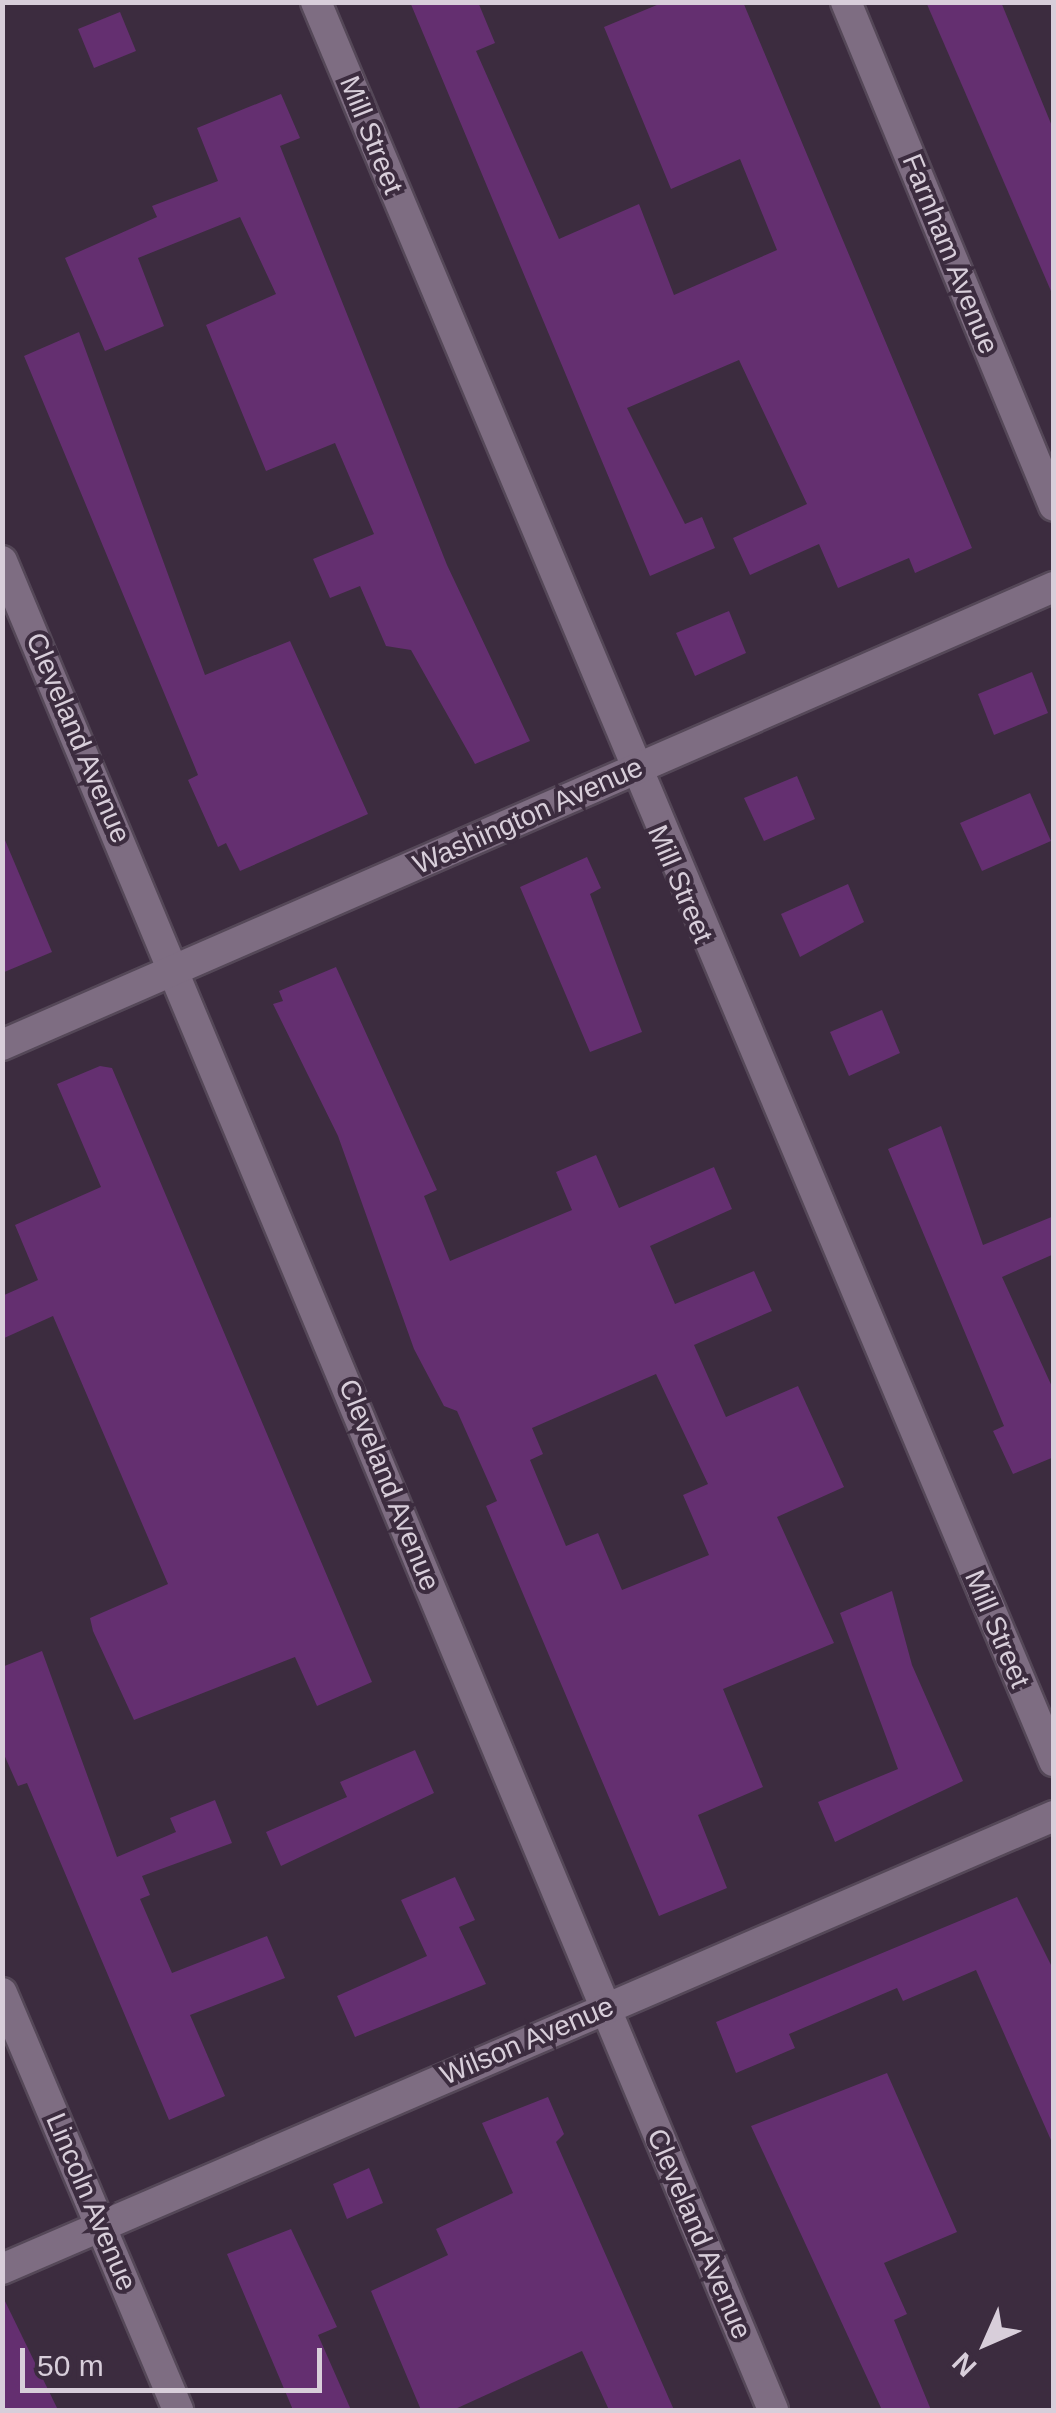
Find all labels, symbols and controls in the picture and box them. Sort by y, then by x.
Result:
street label: Mill Street [332,71,410,199]
street label: Farnham Avenue [894,148,1006,360]
street label: Cleveland Avenue [18,627,138,849]
street label: Washington Avenue [407,750,649,882]
street label: Mill Street [640,820,720,948]
street label: Cleveland Avenue [331,1374,447,1596]
street label: Mill Street [957,1565,1037,1693]
street label: Wilson Avenue [435,1989,619,2093]
street label: Lincoln Avenue [38,2108,144,2296]
street label: Cleveland Avenue [639,2123,759,2345]
north arrow [936,2293,1036,2393]
scale bar [25,2328,328,2390]
text: N [946,2346,983,2383]
text: 50 m [37,2349,104,2382]

